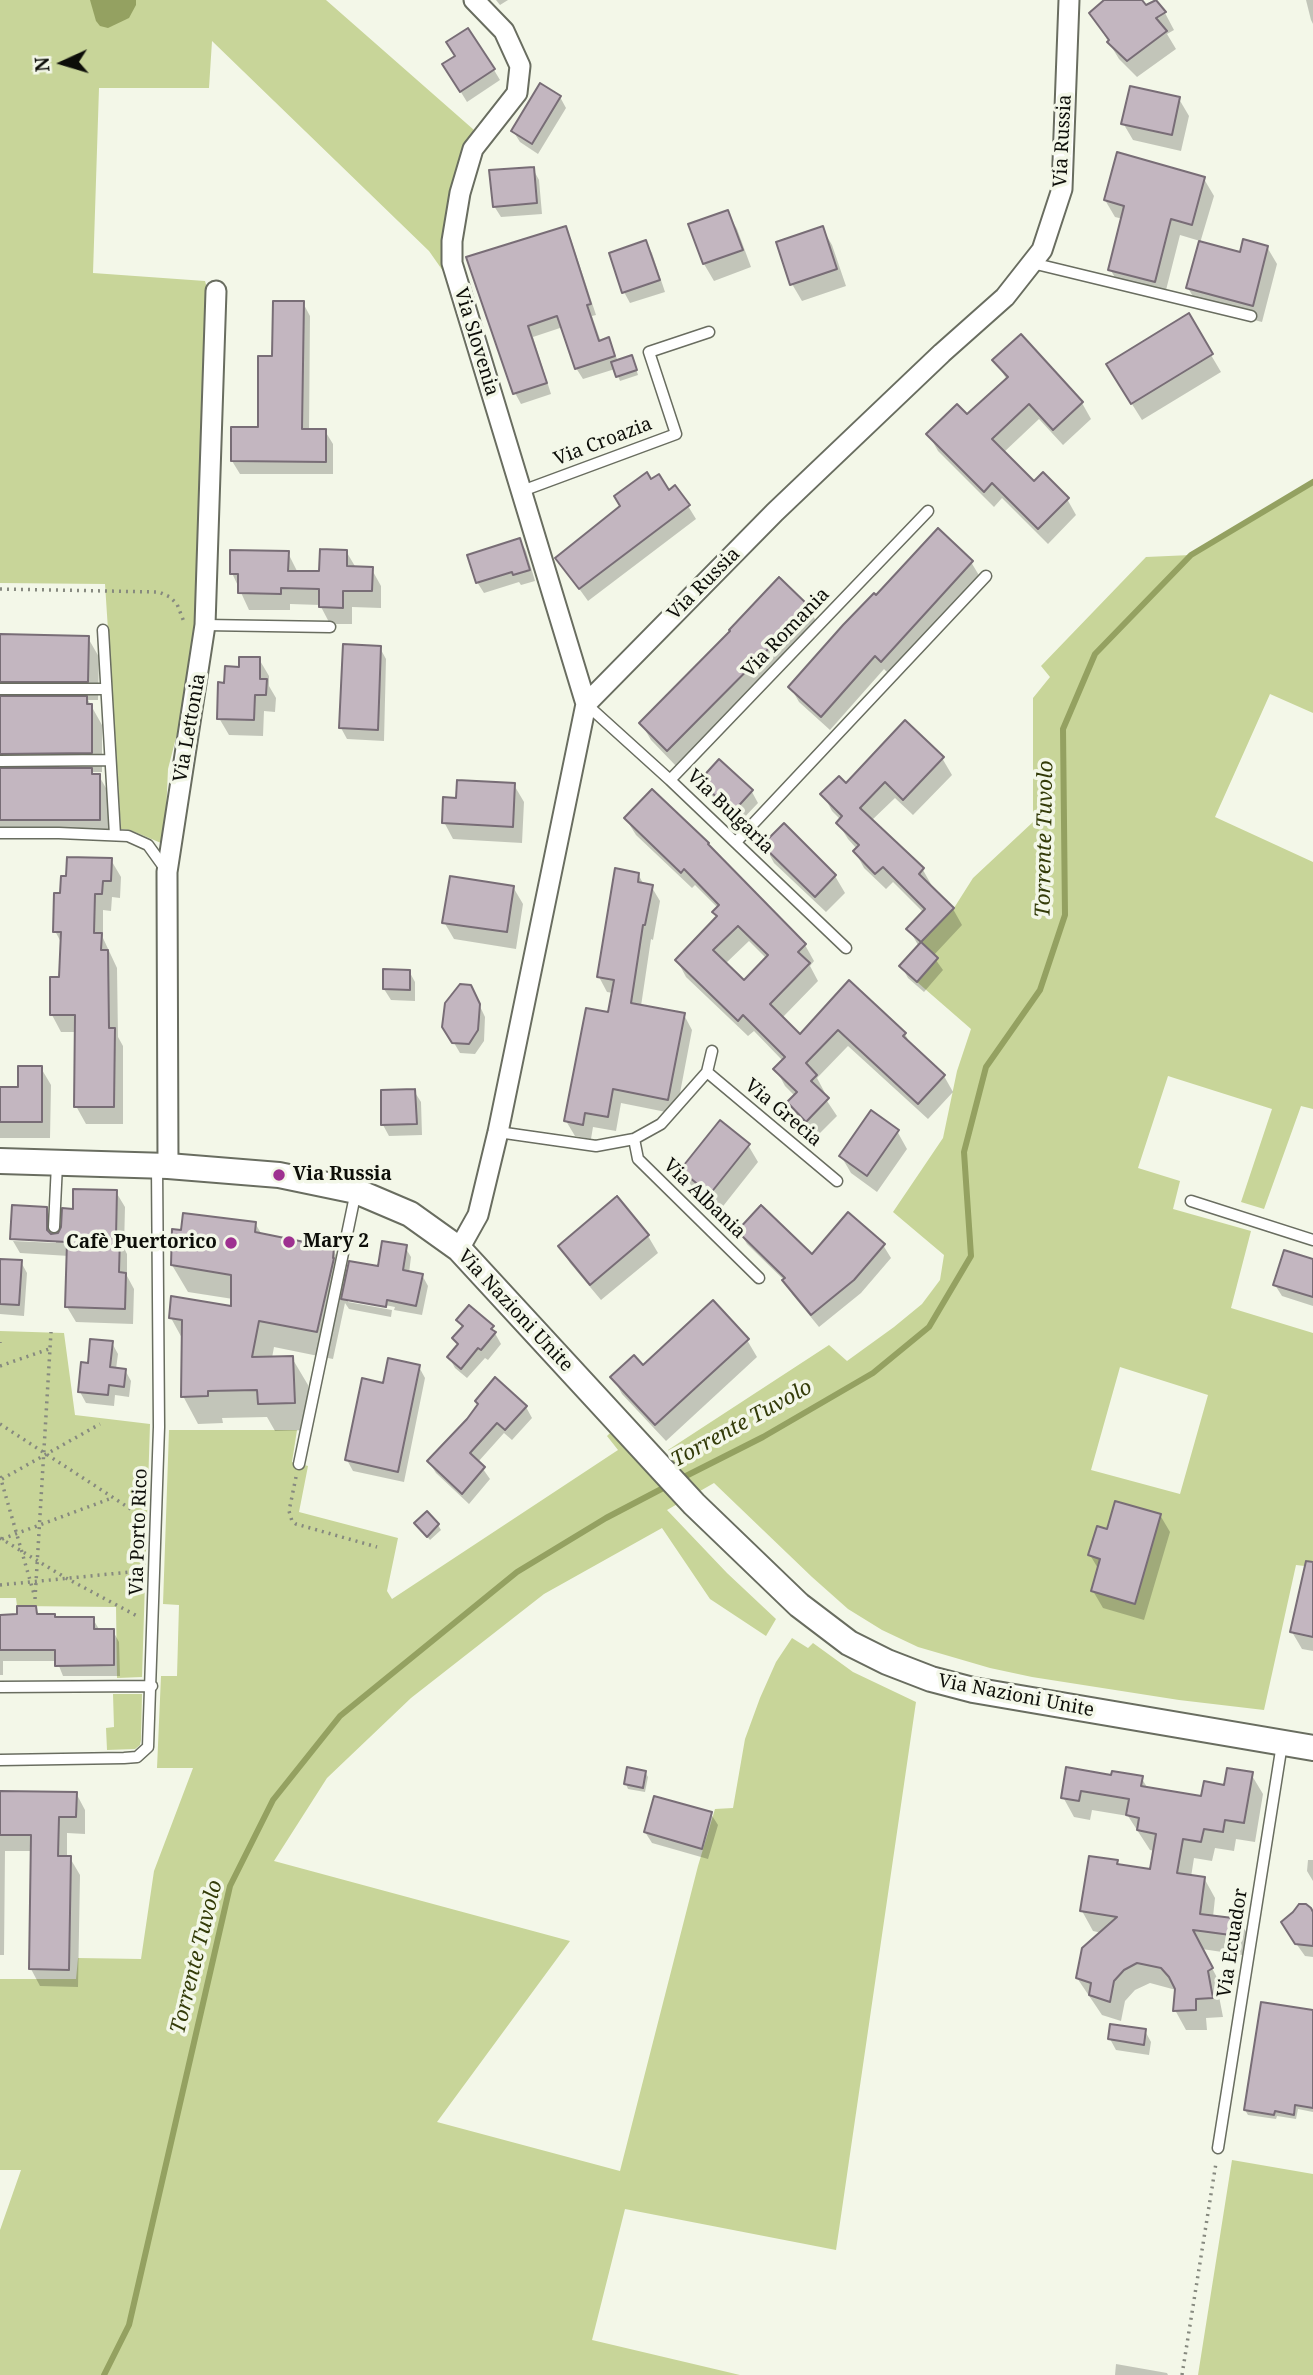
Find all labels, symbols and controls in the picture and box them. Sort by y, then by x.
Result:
north arrow [28,28,98,98]
text: N [29,56,56,73]
street label: Via Russia [1049,94,1077,188]
street label: Via Slovenia [449,285,503,399]
street label: Via Croazia [551,413,655,471]
street label: Via Russia [663,543,745,625]
street label: Via Romania [738,583,834,683]
street label: Via Lettonia [169,672,211,784]
water label: Torrente Tuvolo [1031,760,1059,918]
street label: Via Bulgaria [682,765,778,859]
street label: Via Grecia [740,1074,826,1152]
street label: Via Albania [658,1154,750,1244]
place label: Via Russia [293,1164,392,1186]
marker: Via Russia [271,1167,287,1183]
place label: Mary 2 [303,1231,369,1253]
place label: Cafè Puertorico [66,1232,217,1254]
marker: Mary 2 [281,1234,297,1250]
marker: Cafè Puertorico [223,1235,239,1251]
street label: Via Nazioni Unite [453,1245,577,1377]
water label: Torrente Tuvolo [667,1375,817,1473]
street label: Via Porto Rico [125,1468,153,1596]
street label: Via Nazioni Unite [936,1670,1096,1722]
water label: Torrente Tuvolo [166,1878,228,2036]
street label: Via Ecuador [1213,1887,1253,1999]

